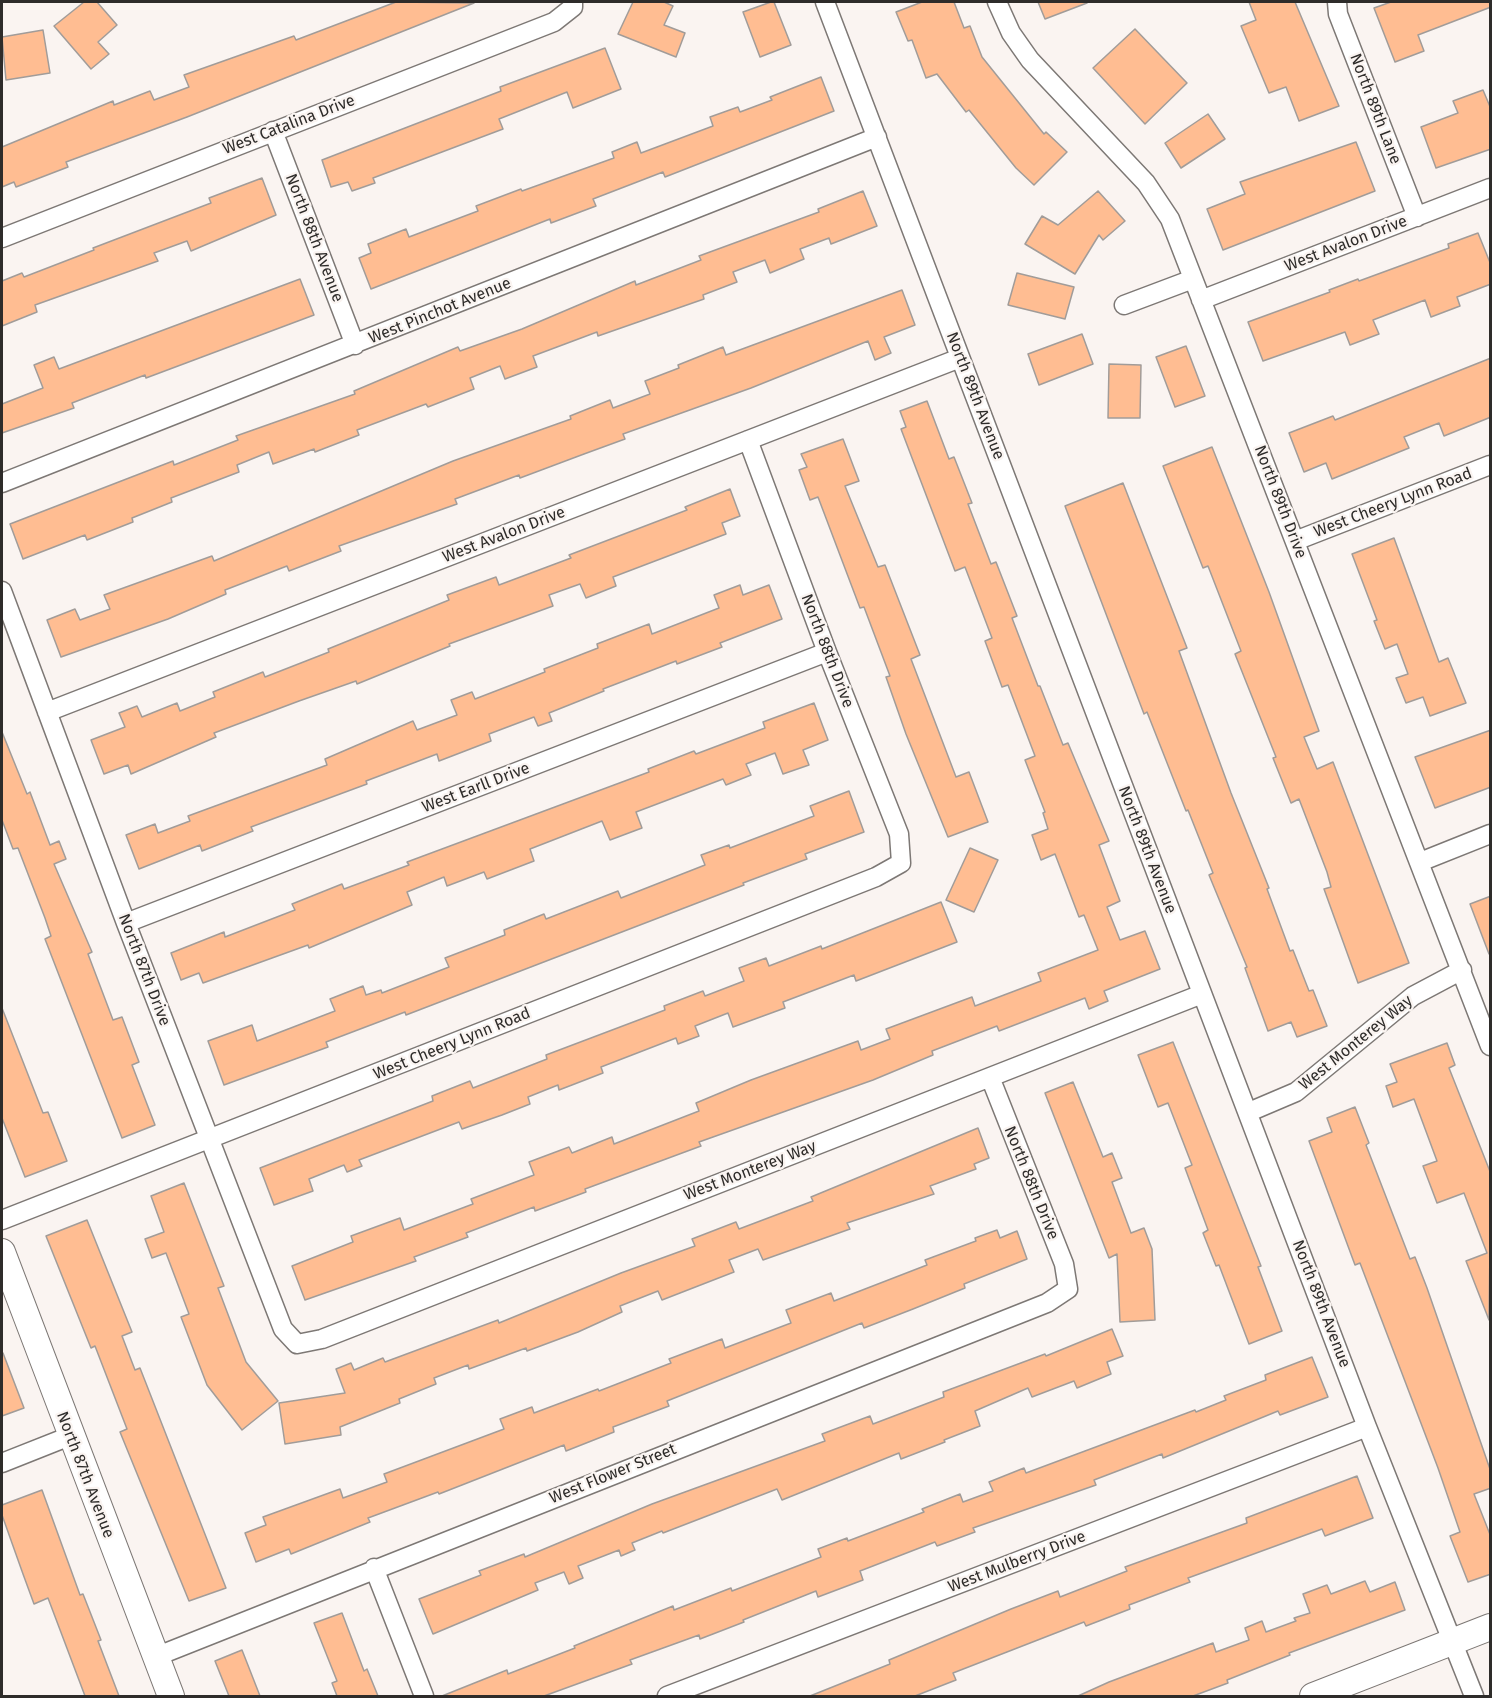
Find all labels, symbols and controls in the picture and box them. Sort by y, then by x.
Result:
street label: North 89th Lane [1345,51,1405,167]
street label: West Catalina Drive [220,91,358,159]
street label: North 88th Avenue [281,171,347,305]
street label: West Avalon Drive [1282,212,1410,276]
street label: West Pinchot Avenue [366,274,514,348]
street label: North 89th Avenue [942,329,1008,463]
street label: North 89th Drive [1250,443,1310,561]
street label: West Cheery Lynn Road [1311,464,1475,542]
street label: West Avalon Drive [440,503,568,567]
street label: North 88th Drive [796,591,858,711]
street label: West Earll Drive [420,759,532,817]
street label: North 89th Avenue [1114,783,1180,917]
street label: North 87th Drive [114,911,174,1029]
street label: West Monterey Way [1295,991,1417,1095]
street label: West Cheery Lynn Road [371,1004,533,1084]
street label: North 88th Drive [1000,1124,1062,1242]
street label: West Monterey Way [681,1137,819,1205]
street label: North 89th Avenue [1288,1237,1354,1371]
street label: North 87th Avenue [52,1409,118,1541]
street label: West Flower Street [547,1440,679,1508]
street label: West Mulberry Drive [945,1527,1089,1597]

